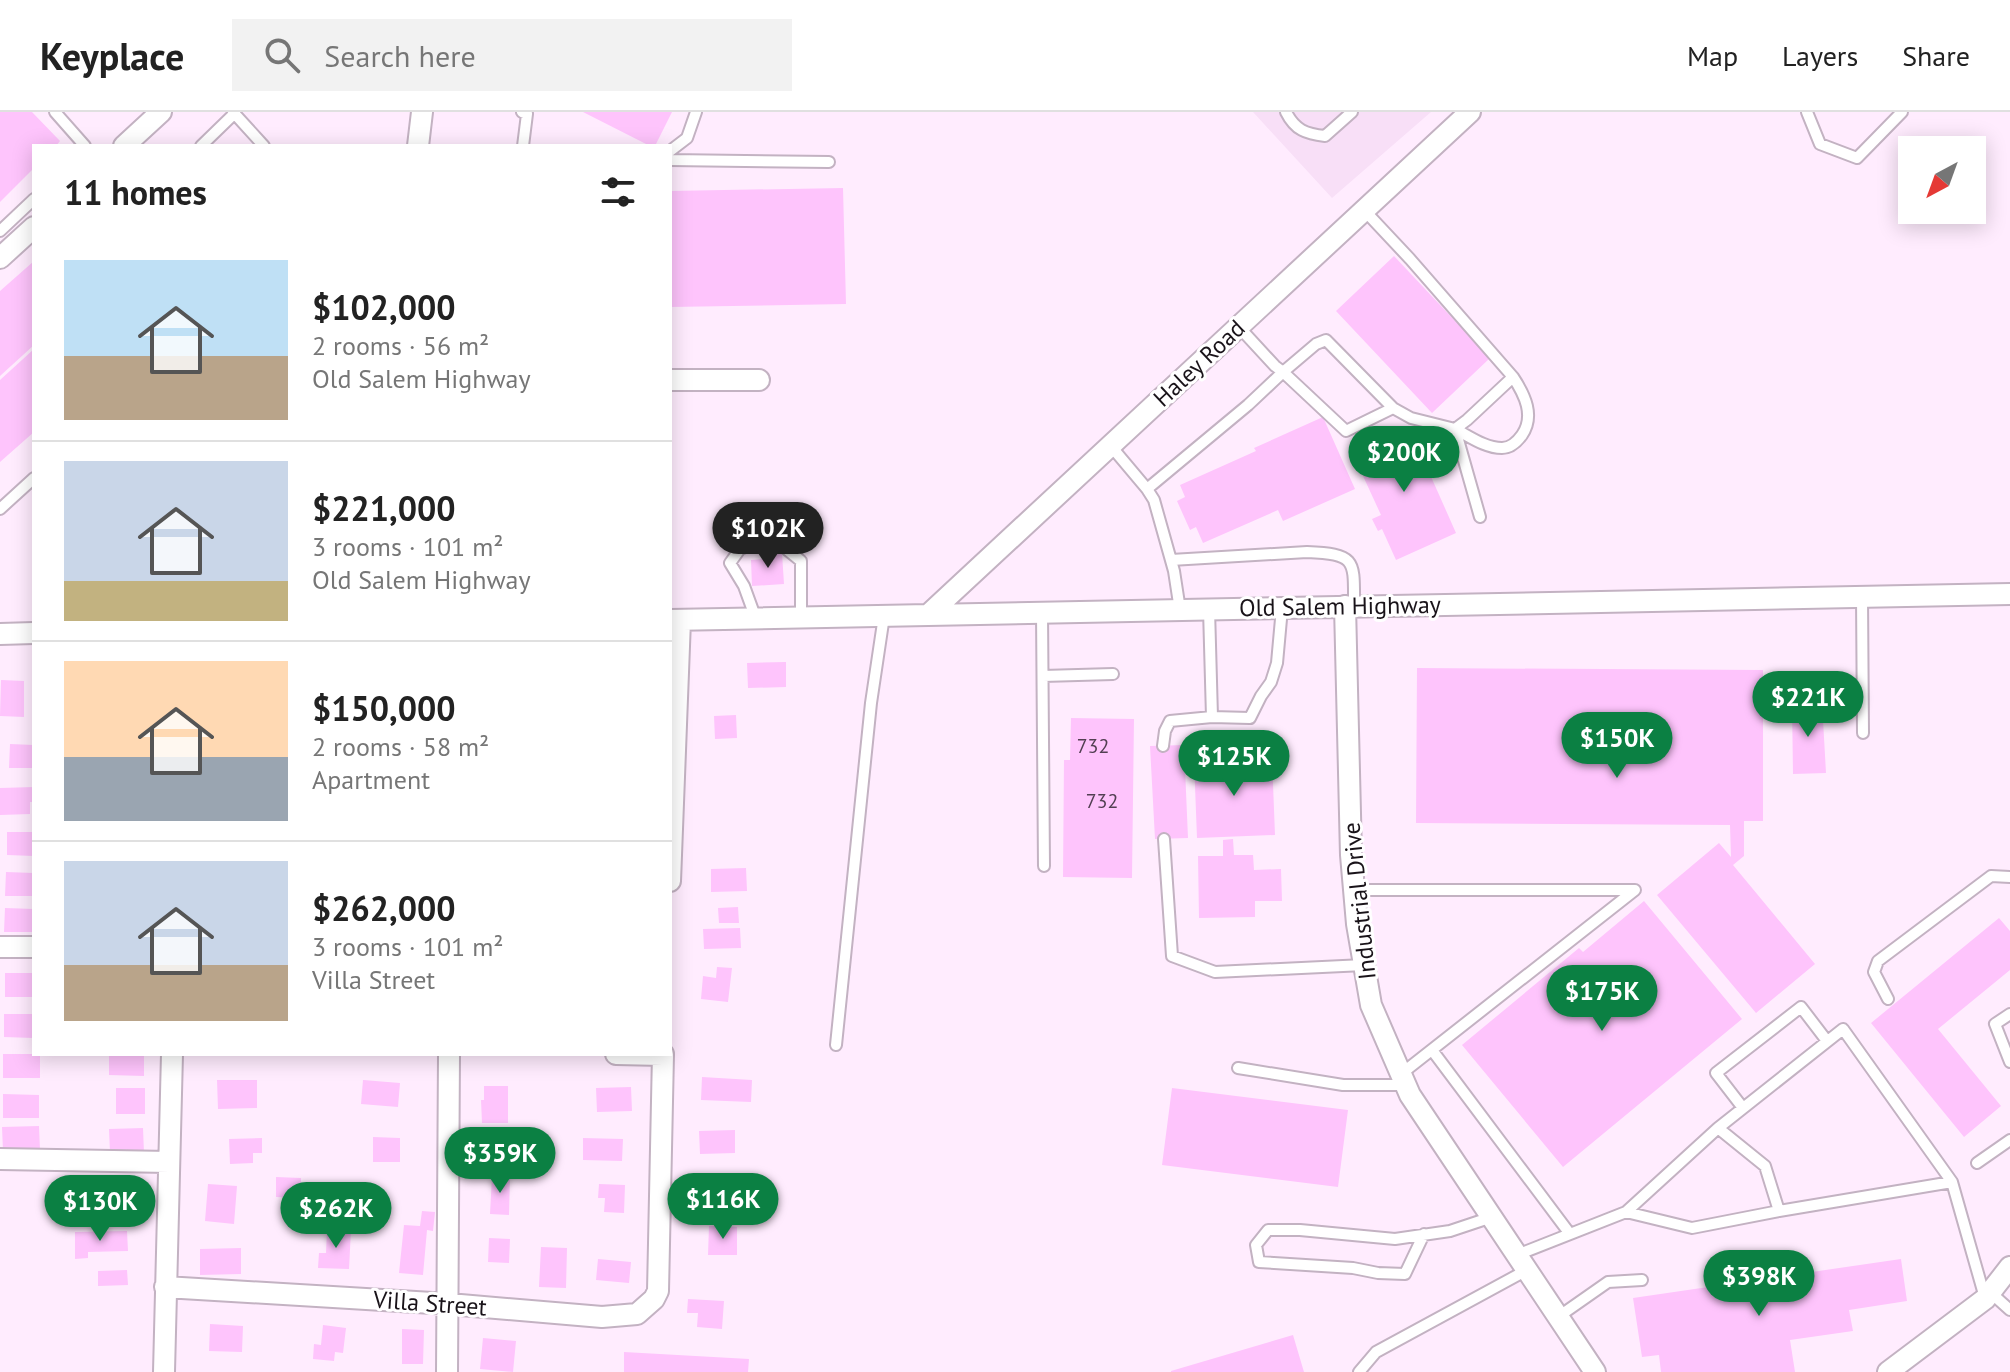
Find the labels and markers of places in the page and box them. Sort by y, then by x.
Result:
pin: $200K [1348,426,1460,494]
pin: $102K [712,502,824,570]
pin: $221K [1752,671,1864,739]
pin: $150K [1561,712,1673,780]
pin: $125K [1178,730,1290,798]
pin: $175K [1546,965,1658,1033]
pin: $359K [444,1127,556,1195]
pin: $116K [667,1173,779,1241]
pin: $130K [44,1175,156,1243]
pin: $262K [280,1182,392,1250]
pin: $398K [1703,1250,1815,1318]

